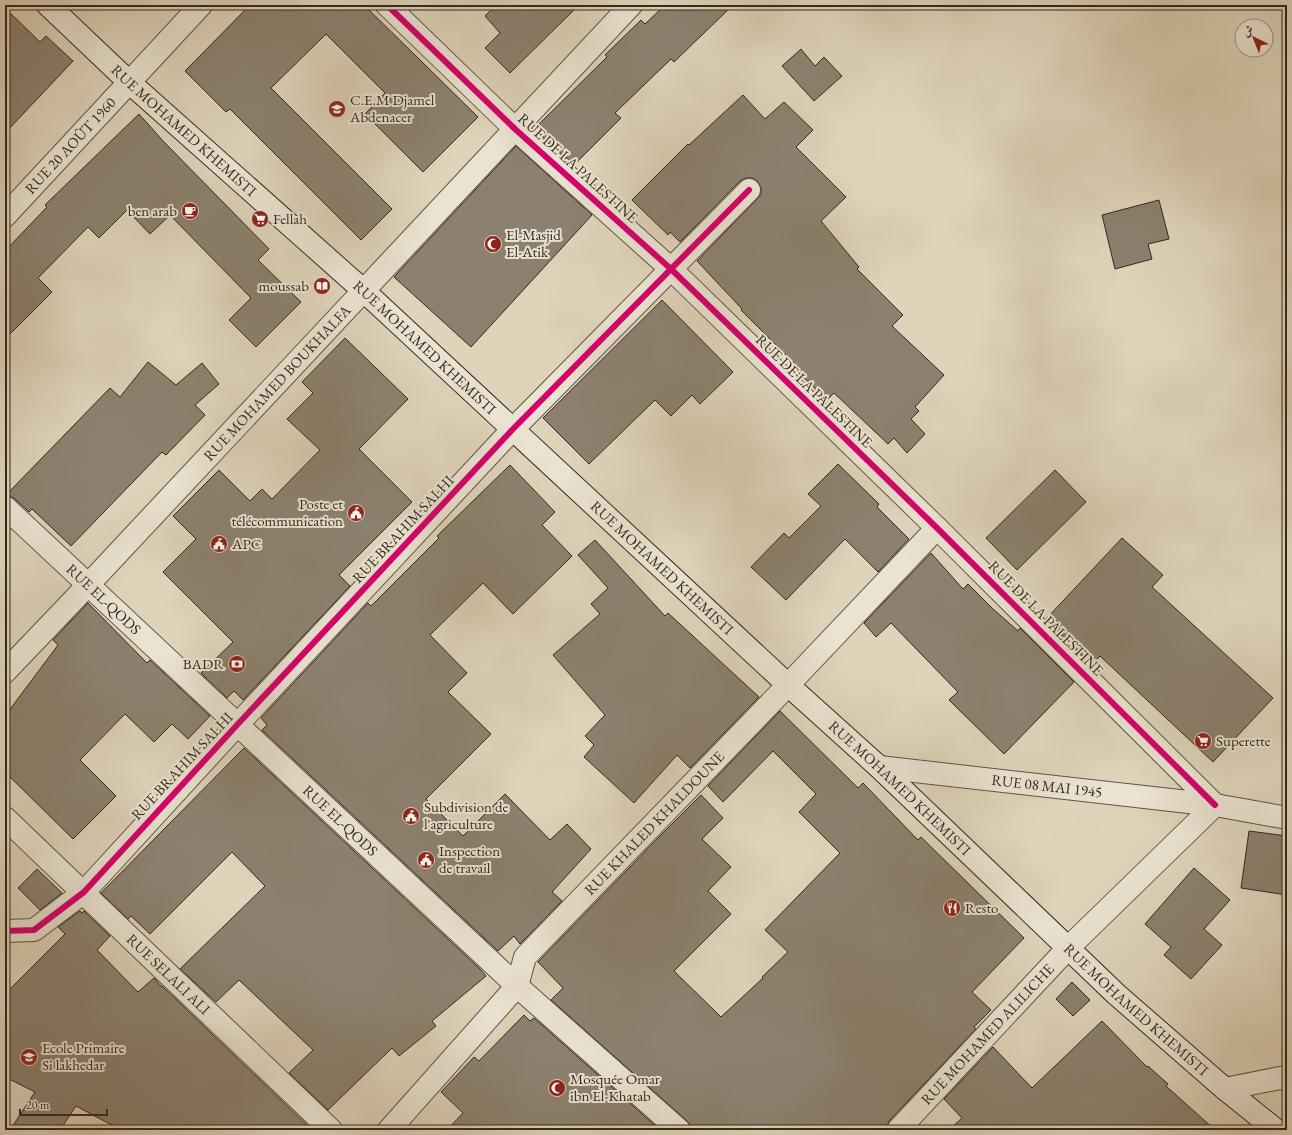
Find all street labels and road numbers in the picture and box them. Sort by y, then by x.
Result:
street label: RUE MOHAMED KHEMISTI [107,60,261,200]
street label: RUE 20 AOÛT 1960 [20,93,119,198]
street label: RUE DE LA PALESTINE [514,109,643,227]
street label: RUE MOHAMED KHEMISTI [349,276,501,418]
street label: RUE MOHAMED BOUKHALFA [199,300,355,465]
street label: RUE DE LA PALESTINE [752,330,877,452]
street label: RUE BRAHIM SALHI [348,471,458,587]
street label: RUE MOHAMED KHEMISTI [587,496,738,639]
street label: RUE DE LA PALESTINE [985,556,1108,680]
street label: RUE EL-QODS [62,559,145,639]
street label: RUE BRAHIM SALHI [127,708,237,824]
street label: RUE MOHAMED KHEMISTI [825,716,975,859]
street label: RUE KHALED KHALDOUNE [580,746,728,899]
street label: RUE 08 MAI 1945 [991,770,1103,801]
street label: RUE EL-QODS [299,781,382,860]
street label: RUE SELALI ALI [123,929,215,1018]
street label: RUE MOHAMED KHEMISTI [1060,939,1213,1079]
street label: RUE MOHAMED ALILICHE [916,959,1058,1109]

